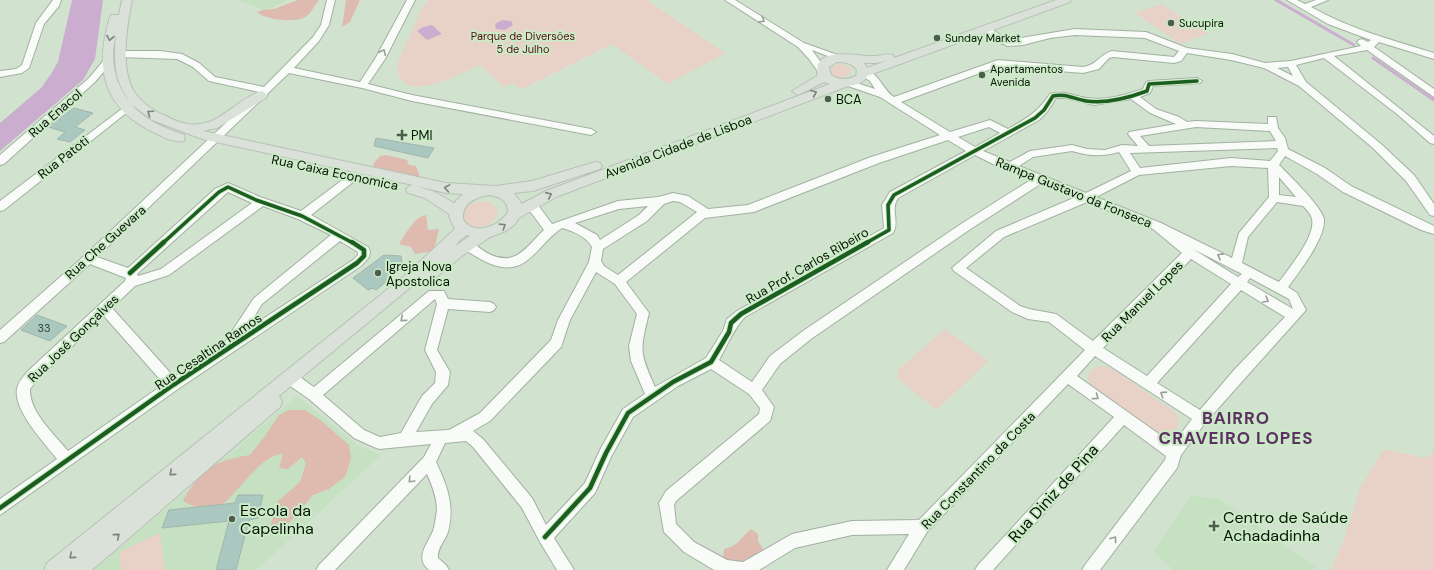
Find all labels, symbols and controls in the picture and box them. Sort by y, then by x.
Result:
one-way arrow [758,16,765,23]
place label: Sucupira [1179,16,1224,30]
marker: Sucupira [1166,18,1176,28]
park label: Parque de Diversões 5 de Julho [471,29,575,56]
place label: Sunday Market [945,31,1021,45]
marker: Sunday Market [932,33,942,43]
one-way arrow [107,35,115,41]
one-way arrow [378,49,386,57]
place label: Apartamentos Avenida [990,62,1063,89]
marker: Apartamentos Avenida [977,70,987,80]
street label: Rua Enacol [25,85,86,141]
one-way arrow [811,90,818,98]
place label: BCA [836,91,862,108]
marker: BCA [823,94,833,104]
one-way arrow [148,111,155,118]
street label: Avenida Cidade de Lisboa [602,111,754,182]
place label: PMI [411,127,433,144]
marker: PMI [396,129,408,141]
street label: Rua Patoti [34,132,92,183]
street label: Rua Caixa Economica [270,151,400,194]
street label: Rampa Gustavo da Fonseca [993,153,1154,232]
one-way arrow [444,184,451,192]
one-way arrow [545,192,553,200]
street label: Rua Che Guevara [61,202,149,283]
street label: Rua Prof. Carlos Ribeiro [743,223,872,308]
one-way arrow [499,224,506,231]
one-way arrow [1216,253,1224,261]
street label: Rua Manuel Lopes [1098,257,1187,346]
place label: Igreja Nova Apostolica [386,258,452,290]
marker: Igreja Nova Apostolica [373,268,383,278]
street label: Rua José Gonçalves [24,291,122,386]
one-way arrow [1262,296,1269,303]
street label: Rua Cesaltina Ramos [151,309,265,394]
one-way arrow [401,315,408,322]
house number: 33 [37,321,51,335]
one-way arrow [1160,391,1167,399]
one-way arrow [1091,392,1098,399]
district label: BAIRRO CRAVEIRO LOPES [1159,407,1313,449]
street label: Rua Constantino da Costa [918,408,1039,533]
street label: Rua Diniz de Pina [1004,440,1103,547]
one-way arrow [169,469,176,476]
one-way arrow [408,475,416,483]
place label: Escola da Capelinha [240,500,314,539]
place label: Centro de Saúde Achadadinha [1223,507,1348,546]
marker: Escola da Capelinha [227,514,237,524]
marker: Centro de Saúde Achadadinha [1208,520,1220,532]
one-way arrow [112,533,120,540]
one-way arrow [1109,537,1116,544]
one-way arrow [69,552,76,559]

